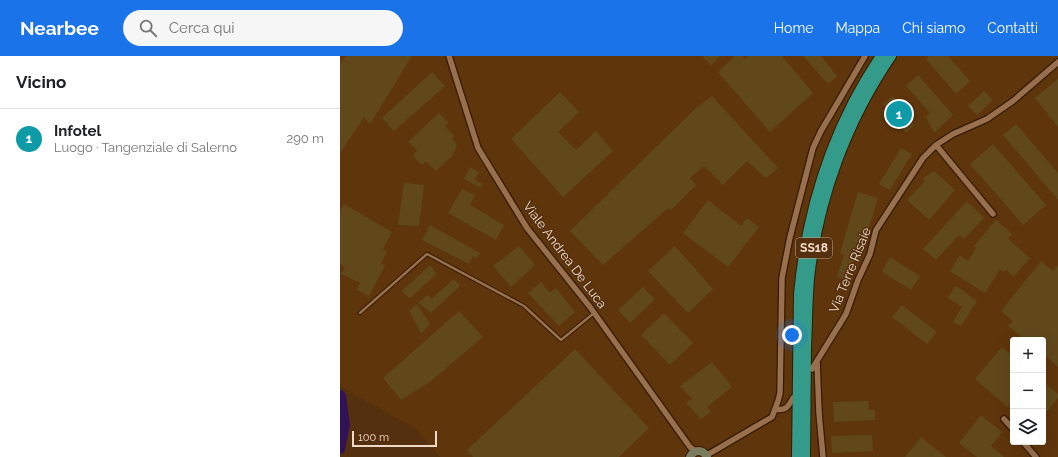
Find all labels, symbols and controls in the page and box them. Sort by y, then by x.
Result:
search box [123,10,403,46]
text: Nearbee [20,17,99,39]
icon: search [137,17,159,39]
text: Cerca qui [169,19,235,37]
text: Home [774,20,813,36]
text: Mappa [835,20,880,36]
text: Chi siamo [902,20,965,36]
text: Contatti [987,20,1038,36]
text: Vicino [16,72,66,92]
pin: 1 [886,99,912,129]
text: Infotel [54,122,101,140]
text: 1 [26,131,32,146]
text: 290 m [286,131,324,146]
text: Luogo · Tangenziale di Salerno [54,140,237,155]
street label: Viale Andrea De Luca [520,199,610,311]
street label: Via Terre Risaie [826,225,874,315]
road number: SS18 [796,238,832,258]
your location [782,325,802,345]
map controls [1010,337,1046,445]
button: + [1010,337,1046,373]
button: − [1010,373,1046,409]
button: layers [1010,409,1046,445]
scale bar [352,429,437,448]
text: 100 m [358,431,389,444]

